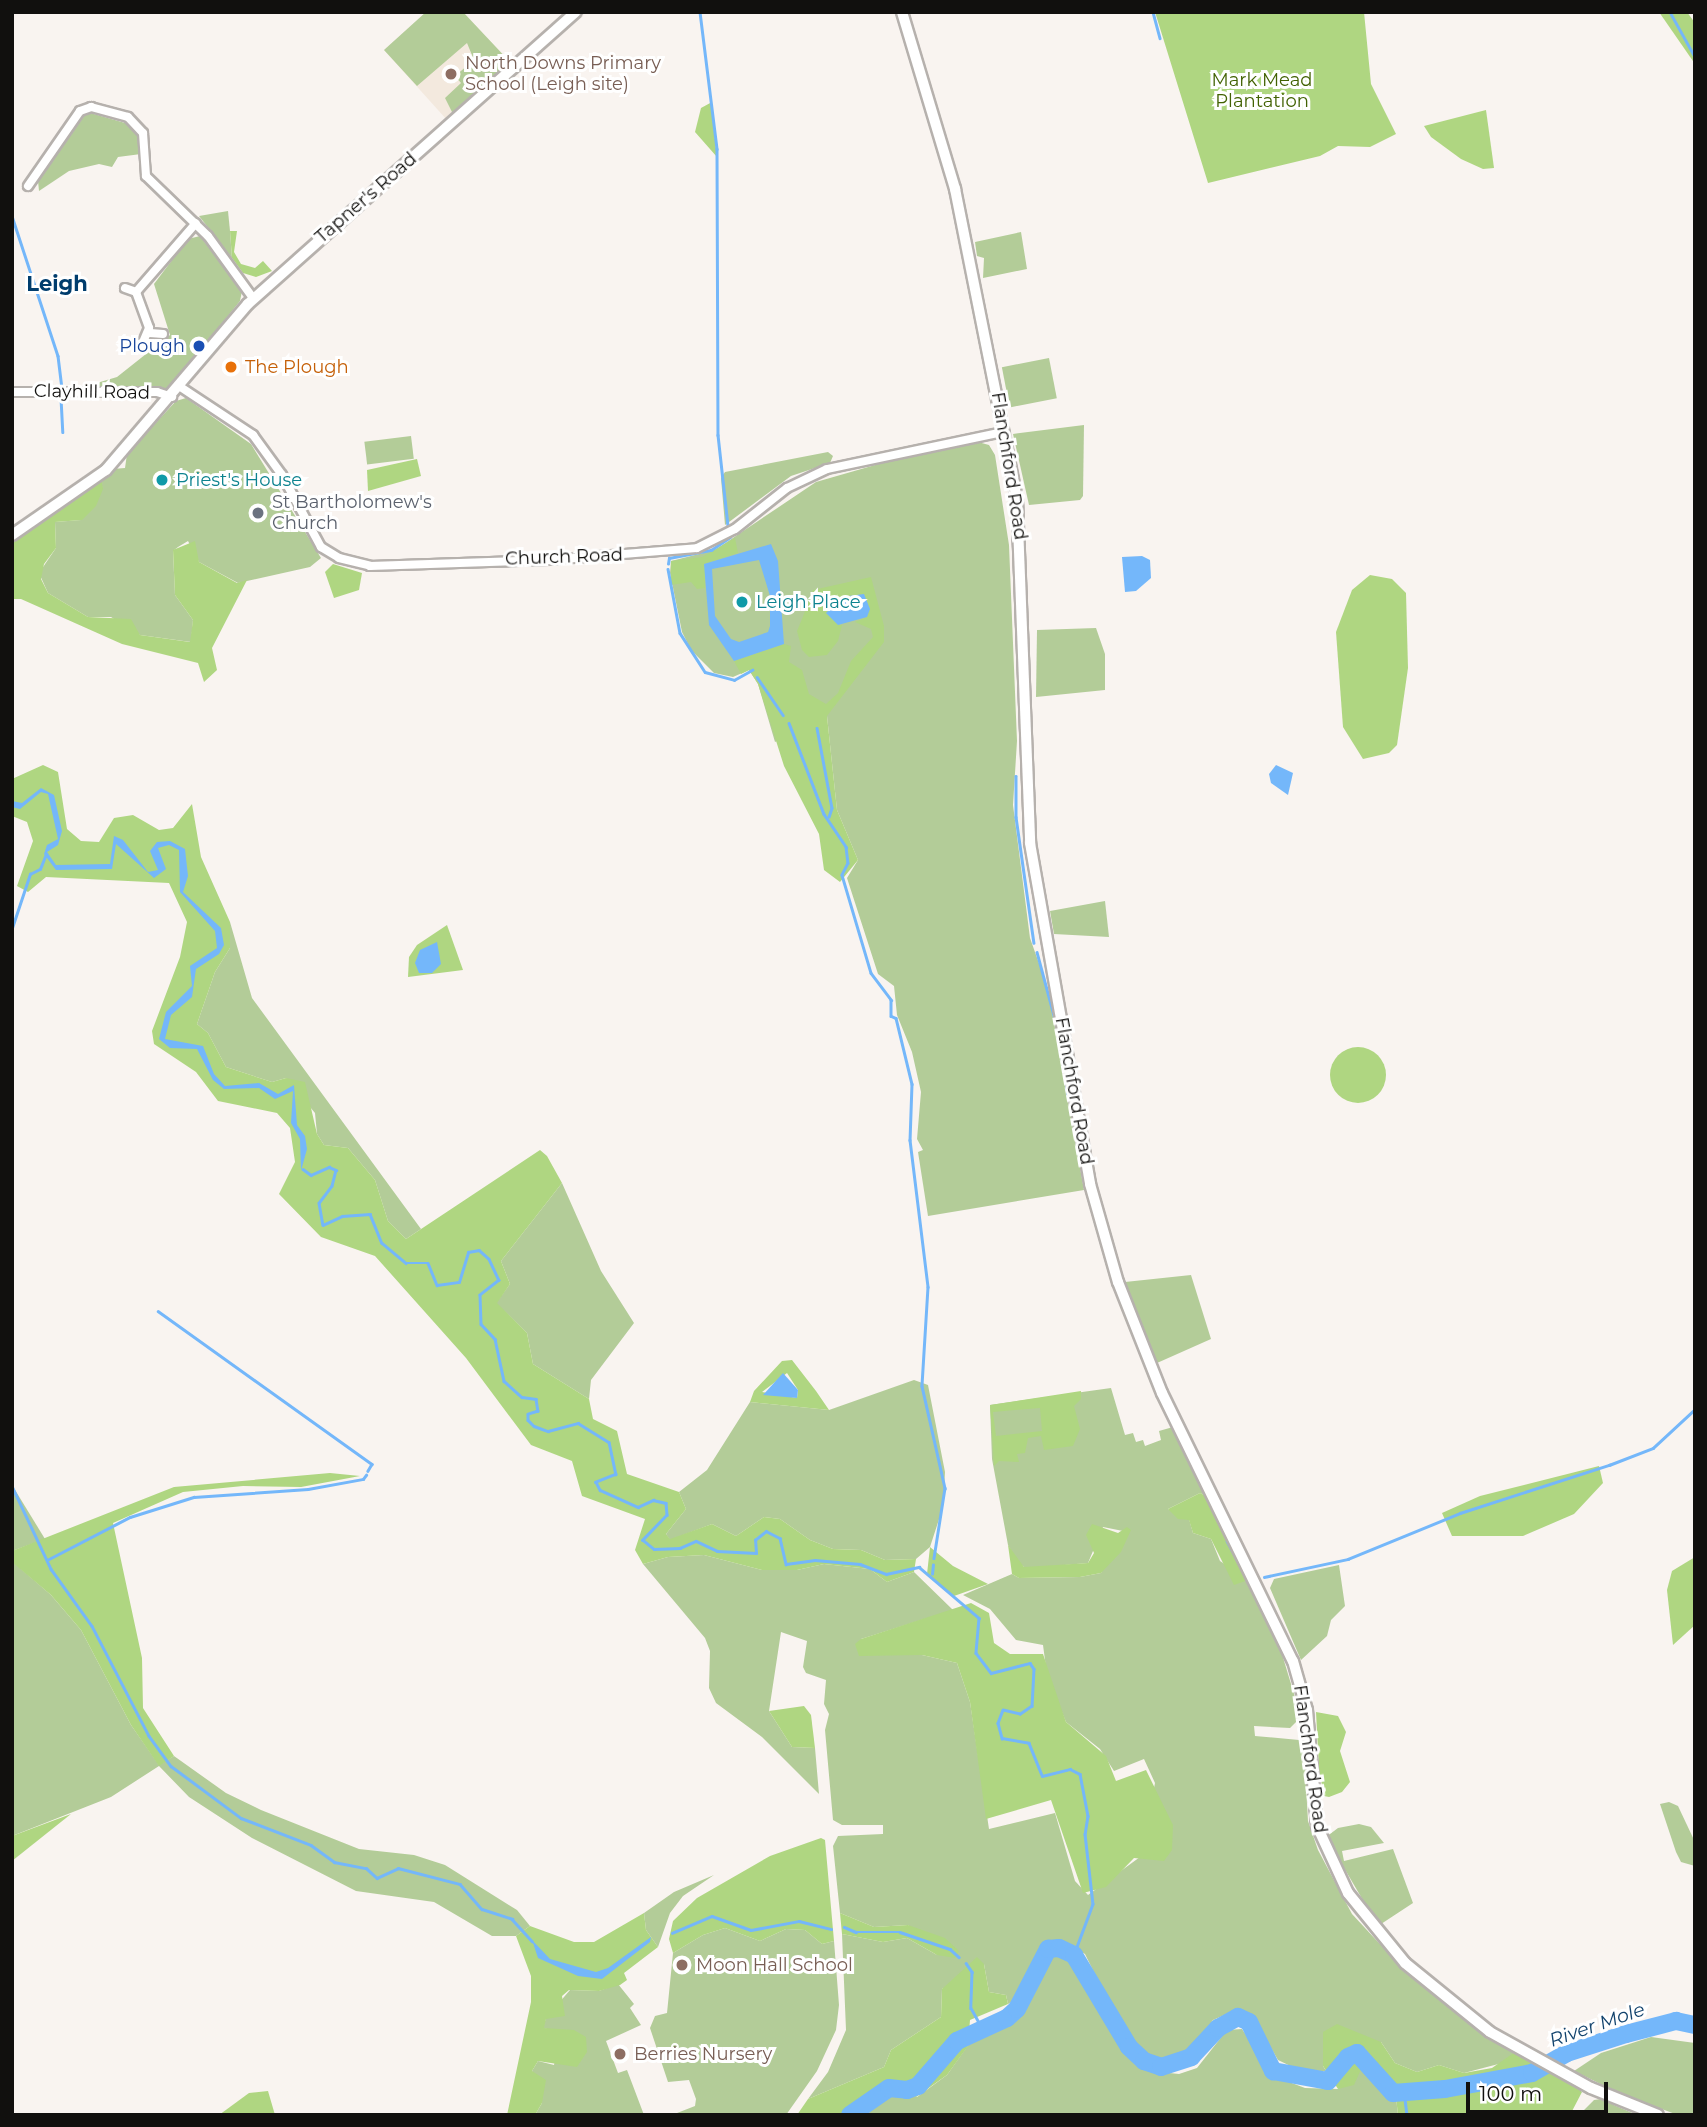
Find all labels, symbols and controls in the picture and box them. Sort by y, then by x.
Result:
place label: North Downs Primary School (Leigh site) [465,53,661,96]
marker: North Downs Primary School (Leigh site) [443,66,459,82]
park label: Mark Mead Plantation [1212,70,1312,112]
street label: Tapner's Road [311,148,421,248]
district label: Leigh [26,271,88,297]
place label: Plough [119,335,185,357]
marker: Plough [191,338,207,354]
place label: The Plough [245,356,349,378]
marker: The Plough [223,359,239,375]
street label: Clayhill Road [34,380,150,404]
street label: Flanchford Road [987,391,1031,541]
place label: Priest's House [176,469,302,491]
marker: Priest's House [154,472,170,488]
place label: St Bartholomew's Church [272,492,432,534]
marker: St Bartholomew's Church [250,505,266,521]
street label: Church Road [505,544,623,570]
place label: Leigh Place [756,591,861,613]
marker: Leigh Place [734,594,750,610]
street label: Flanchford Road [1050,1016,1098,1166]
street label: Flanchford Road [1289,1684,1331,1834]
place label: Moon Hall School [696,1954,853,1976]
marker: Moon Hall School [674,1957,690,1973]
water label: River Mole [1546,1998,1648,2052]
place label: Berries Nursery [634,2043,772,2065]
marker: Berries Nursery [612,2046,628,2062]
scale bar [1469,2068,1611,2112]
text: 100 m [1479,2081,1542,2106]

